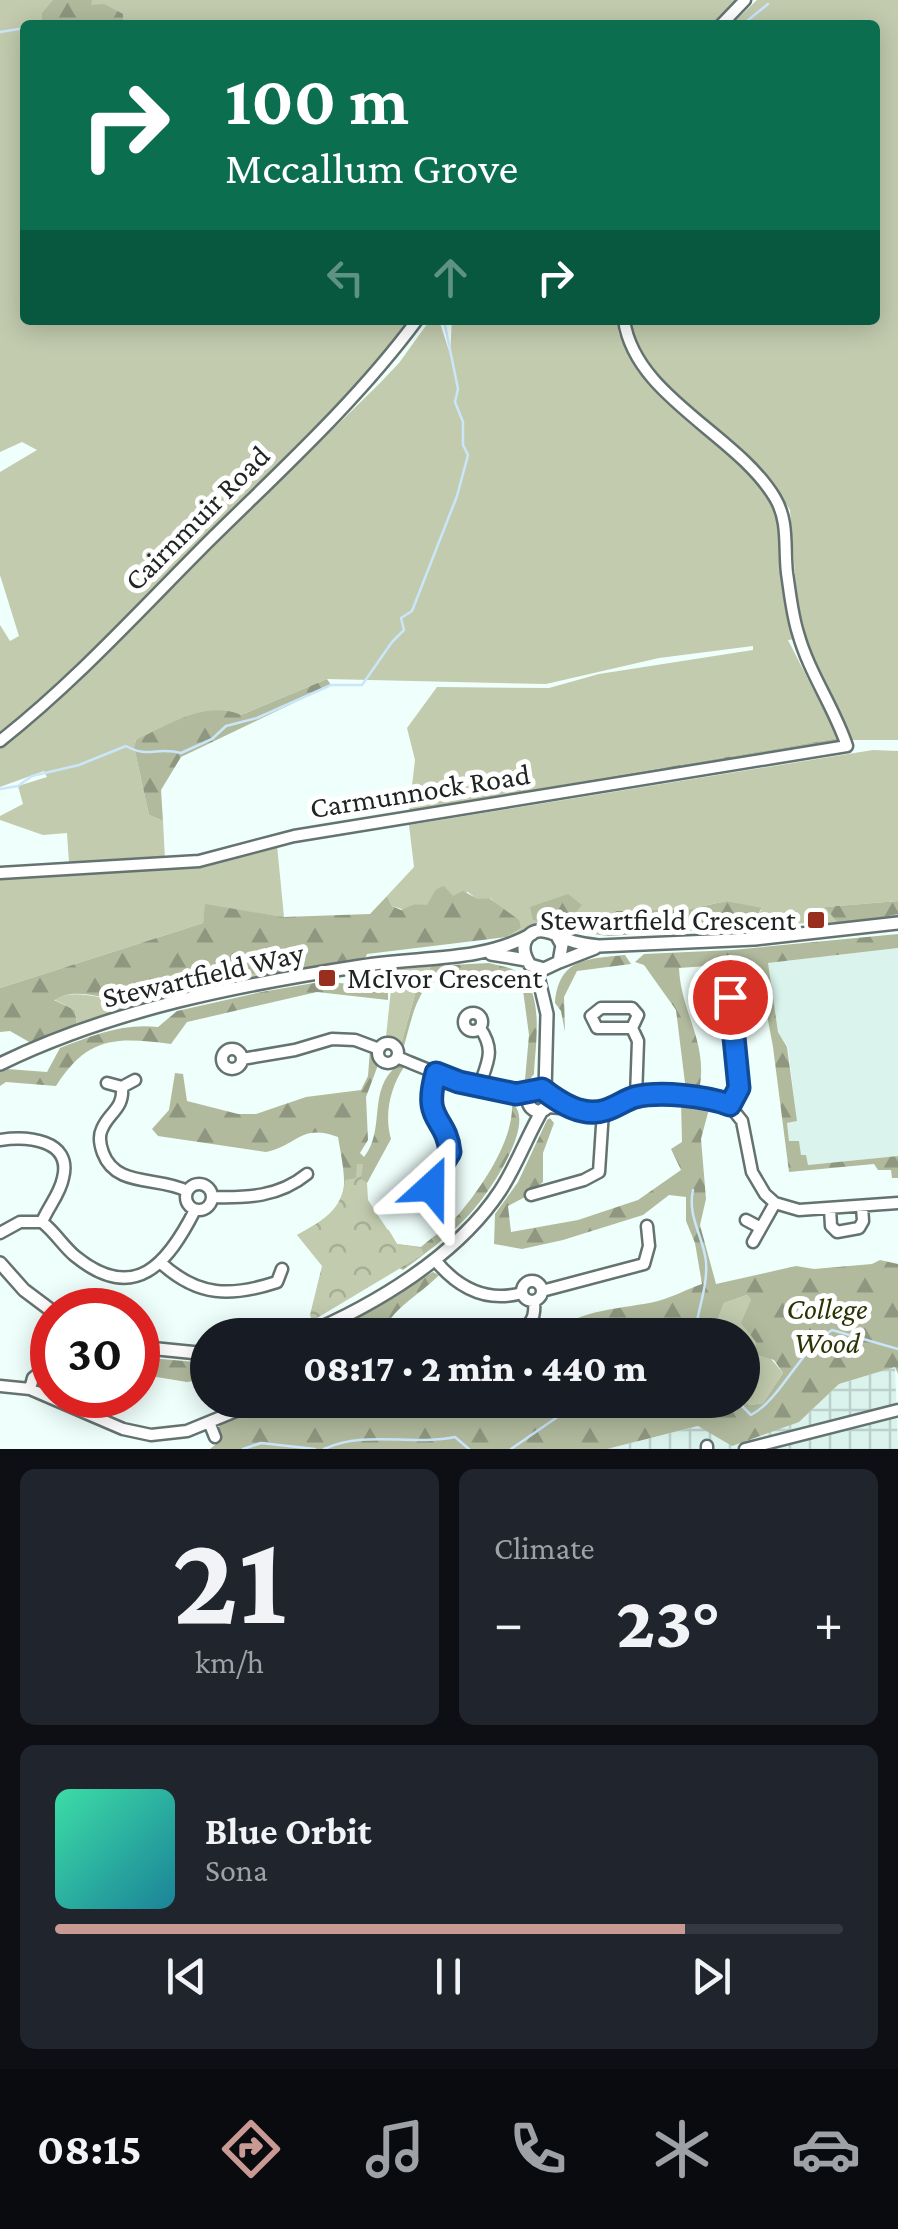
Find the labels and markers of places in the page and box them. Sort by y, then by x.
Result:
place label: Stewartfield Crescent [540,903,797,936]
marker: Stewartfield Crescent [805,909,827,931]
pin [688,955,773,1040]
place label: McIvor Crescent [347,961,543,994]
marker: McIvor Crescent [316,967,338,989]

